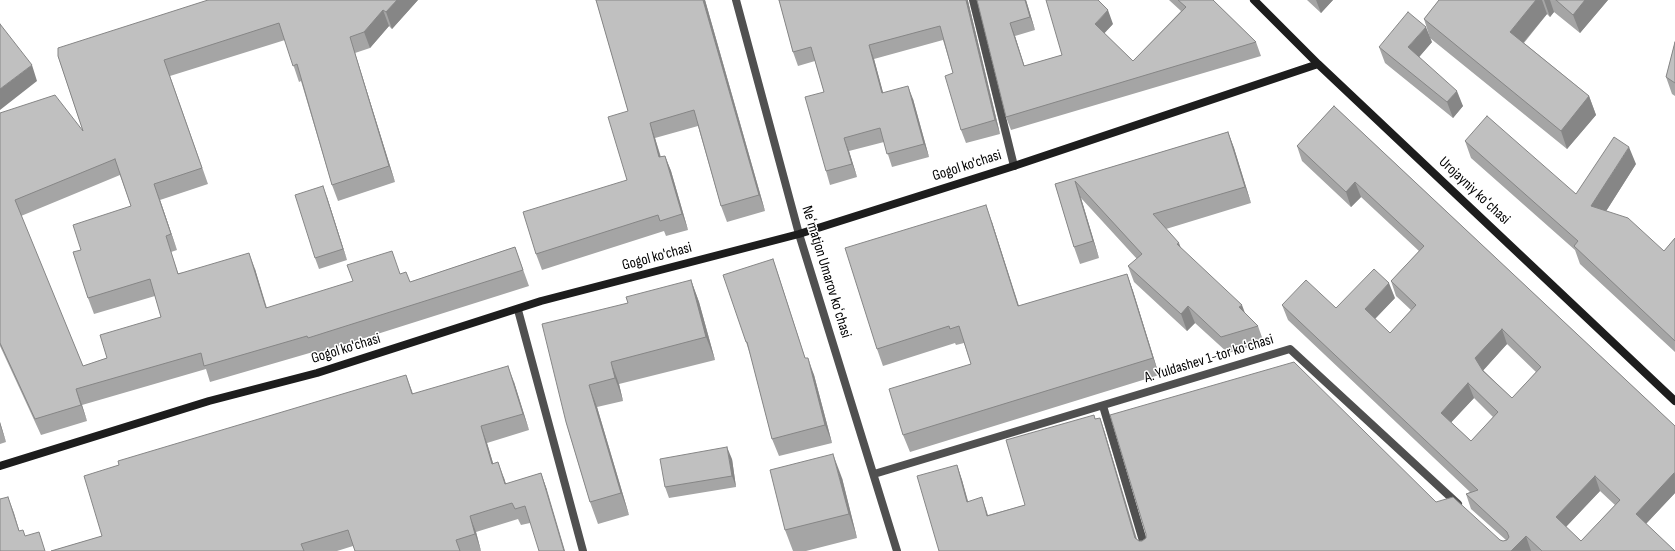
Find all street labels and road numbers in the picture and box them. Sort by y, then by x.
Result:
street label: Gogol ko'chasi [930,146,1004,186]
street label: Urоjayniy koʻchasi [1435,153,1513,229]
street label: Neʻmatjon Umarov koʻchasi [797,204,855,340]
street label: Gogol ko'chasi [620,239,694,275]
street label: Gogol ko'chasi [309,330,383,368]
street label: A. Yuldashev 1-tor koʻchasi [1142,331,1276,387]

